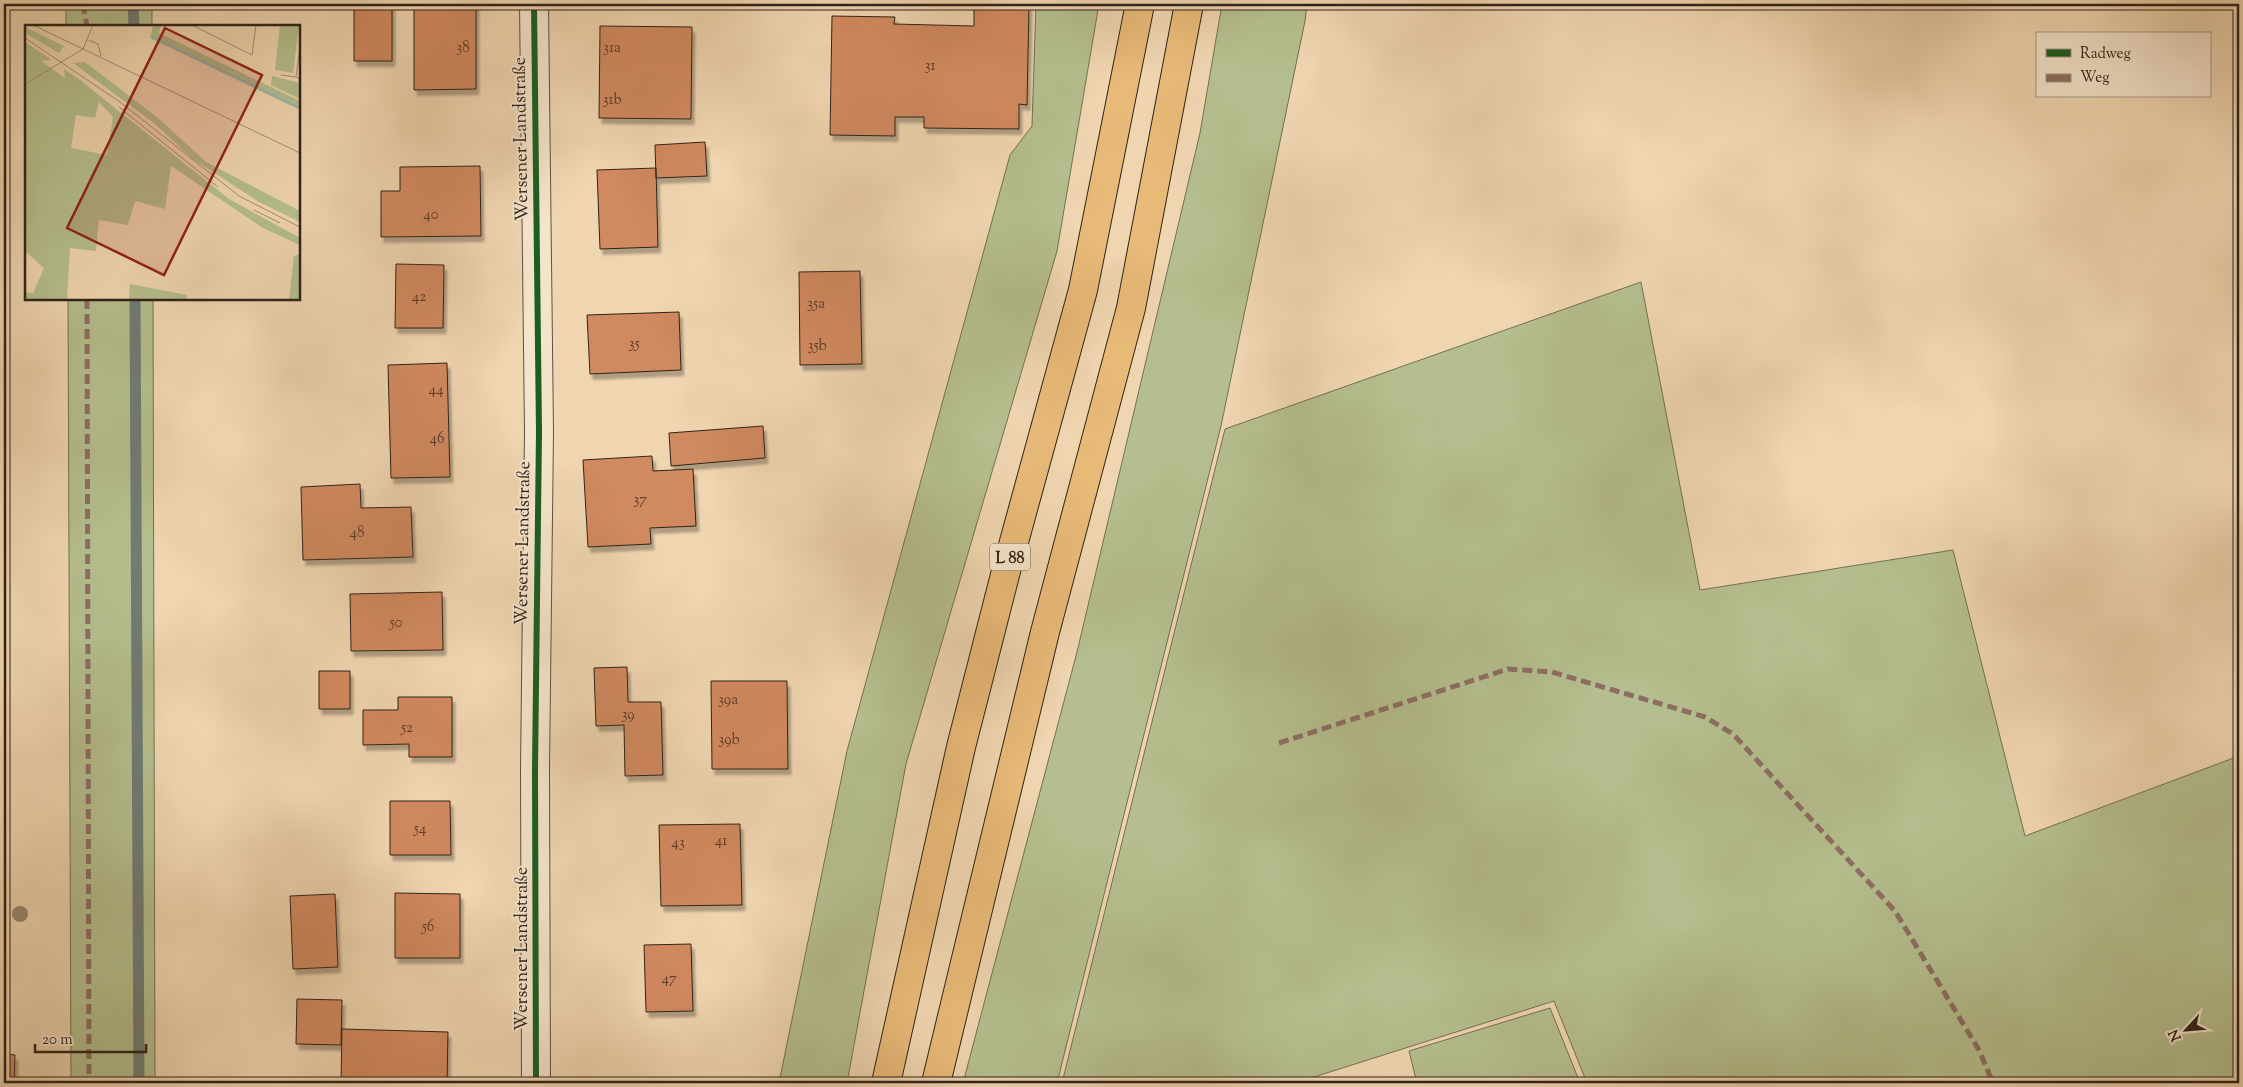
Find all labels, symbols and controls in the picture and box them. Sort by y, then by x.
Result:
inset map [25,25,300,300]
legend [2036,32,2210,98]
house number: 38 [456,38,470,59]
house number: 31a [603,38,621,59]
text: Radweg [2080,44,2131,65]
house number: 31 [924,56,936,77]
street label: Wersener Landstraße [508,57,536,221]
text: Weg [2080,68,2110,89]
house number: 31b [602,90,622,111]
house number: 40 [423,205,439,226]
house number: 42 [412,287,426,308]
house number: 35a [807,294,825,315]
house number: 35 [628,334,640,355]
house number: 35b [807,336,827,357]
house number: 44 [428,380,444,401]
house number: 46 [430,429,444,450]
street label: Wersener Landstraße [510,461,538,625]
house number: 37 [633,490,647,511]
house number: 48 [349,523,365,544]
road number: L 88 [990,544,1030,570]
house number: 50 [388,613,403,634]
house number: 39a [718,690,738,711]
house number: 39 [621,705,635,726]
house number: 52 [400,718,413,739]
house number: 39b [718,730,740,751]
house number: 54 [413,819,427,840]
house number: 41 [715,831,727,852]
house number: 43 [671,833,685,854]
street label: Wersener Landstraße [510,867,536,1031]
house number: 56 [421,917,434,938]
house number: 47 [661,969,677,990]
north arrow [2160,1004,2210,1054]
scale bar [35,1022,146,1054]
text: N [2165,1025,2188,1044]
text: 20 m [42,1030,73,1051]

